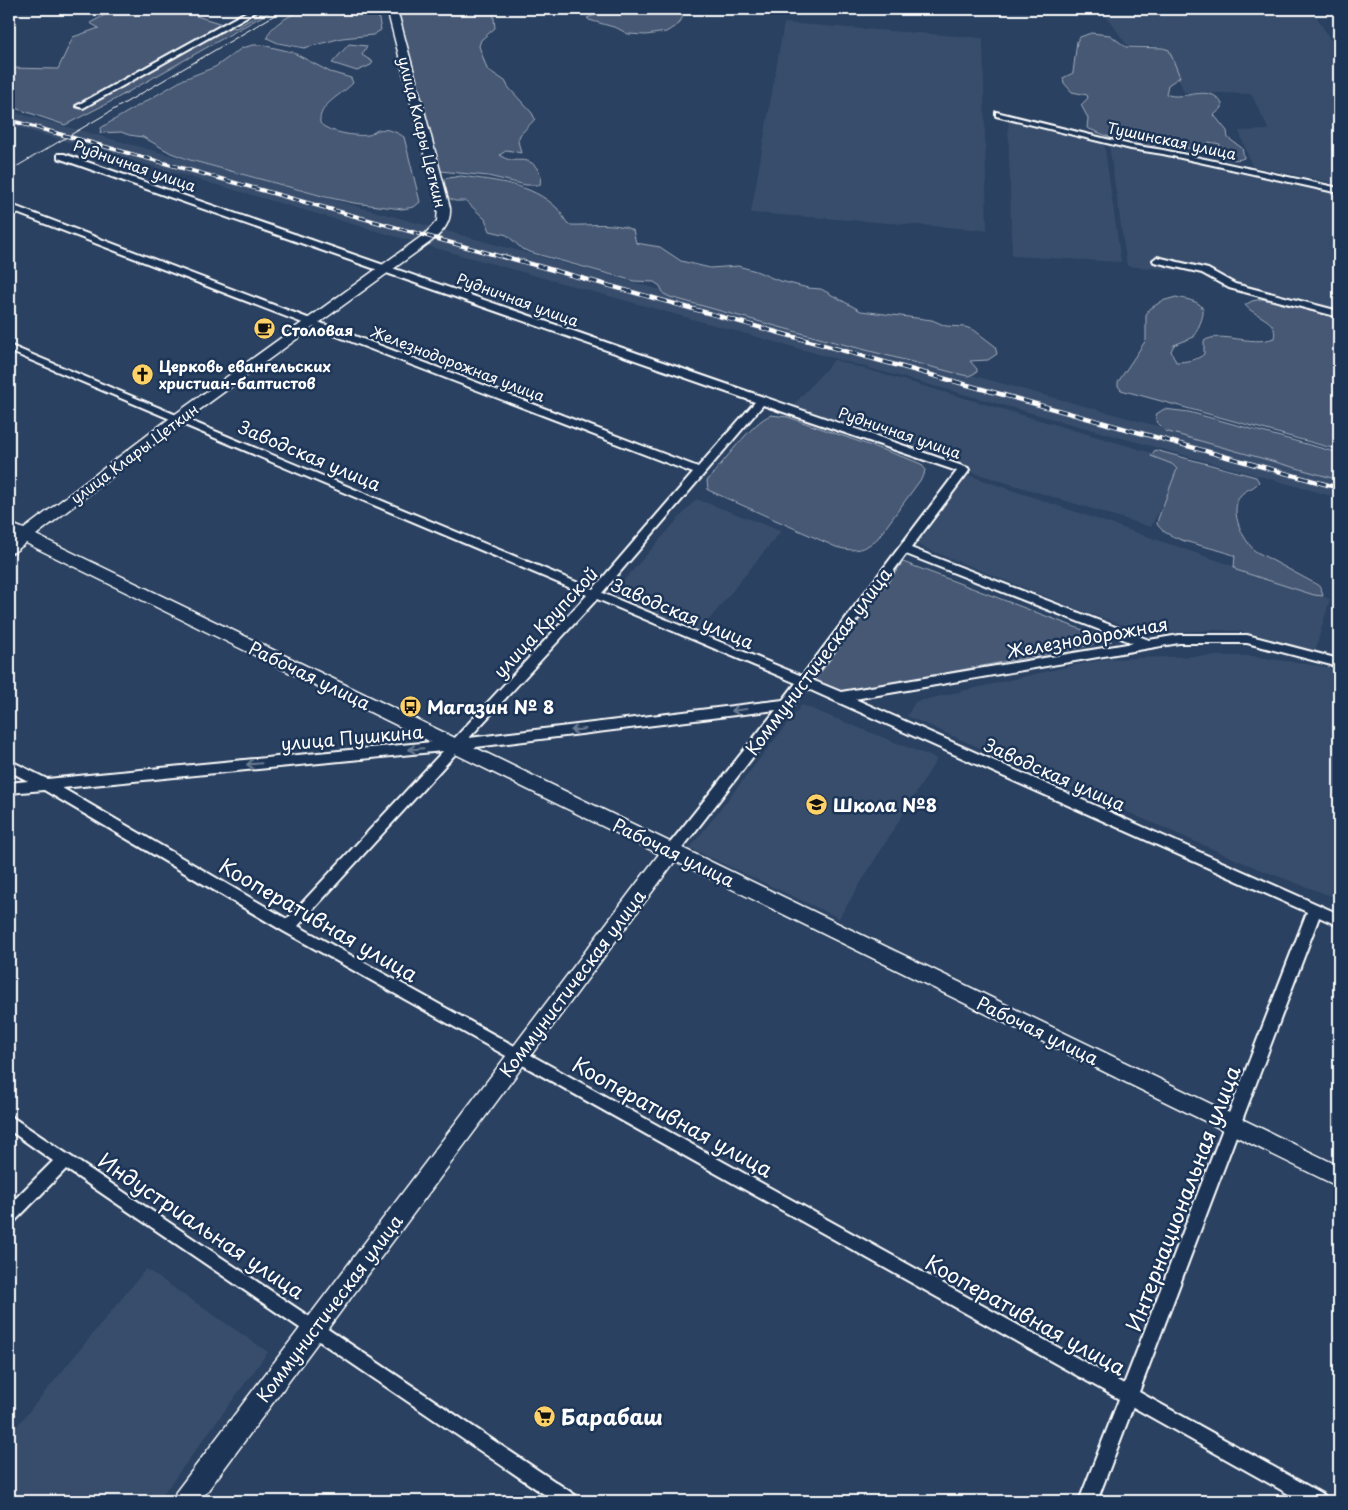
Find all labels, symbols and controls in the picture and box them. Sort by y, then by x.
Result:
street label: улица Клары Цеткин [393,54,453,210]
street label: Тушинская улица [1105,115,1239,165]
street label: Рудничная улица [71,133,200,197]
street label: Рудничная улица [454,266,583,332]
cafe icon: Столовая [253,317,277,341]
place label: Столовая [281,318,353,341]
street label: Железнодорожная улица [367,319,549,407]
place label: Церковь евангельских христиан-баптистов [159,354,332,394]
church icon: Церковь евангельских христиан-баптистов [131,362,155,386]
street label: улица Клары Цеткин [65,397,203,509]
street label: Рудничная улица [836,400,965,464]
street label: Заводская улица [235,413,386,497]
street label: улица Крупской [486,560,604,684]
street label: Коммунистическая улица [738,561,898,761]
street label: Заводская улица [608,571,759,655]
street label: Железнодорожная [1004,610,1170,664]
street label: Рабочая улица [245,634,376,716]
place label: Магазин № 8 [427,693,554,720]
bus stop icon: Магазин № 8 [399,694,423,718]
one-way arrow [731,705,747,715]
street label: улица Пушкина [280,717,425,757]
one-way arrow [570,725,586,735]
street label: Заводская улица [980,731,1131,818]
one-way arrow [408,744,424,753]
one-way arrow [247,759,263,768]
place label: Школа №8 [833,791,937,818]
school or university icon: Школа №8 [805,792,829,816]
street label: Рабочая улица [609,811,740,893]
street label: Кооперативная улица [213,849,425,990]
street label: Коммунистическая улица [492,883,652,1083]
street label: Рабочая улица [973,989,1104,1071]
street label: Кооперативная улица [567,1047,780,1185]
street label: Интернациональная улица [1116,1060,1248,1336]
street label: Индустриальная улица [92,1144,312,1307]
street label: Коммунистическая улица [249,1208,409,1408]
street label: Кооперативная улица [920,1245,1133,1383]
place label: Барабаш [561,1400,663,1432]
supermarket icon: Барабаш [533,1404,557,1428]

